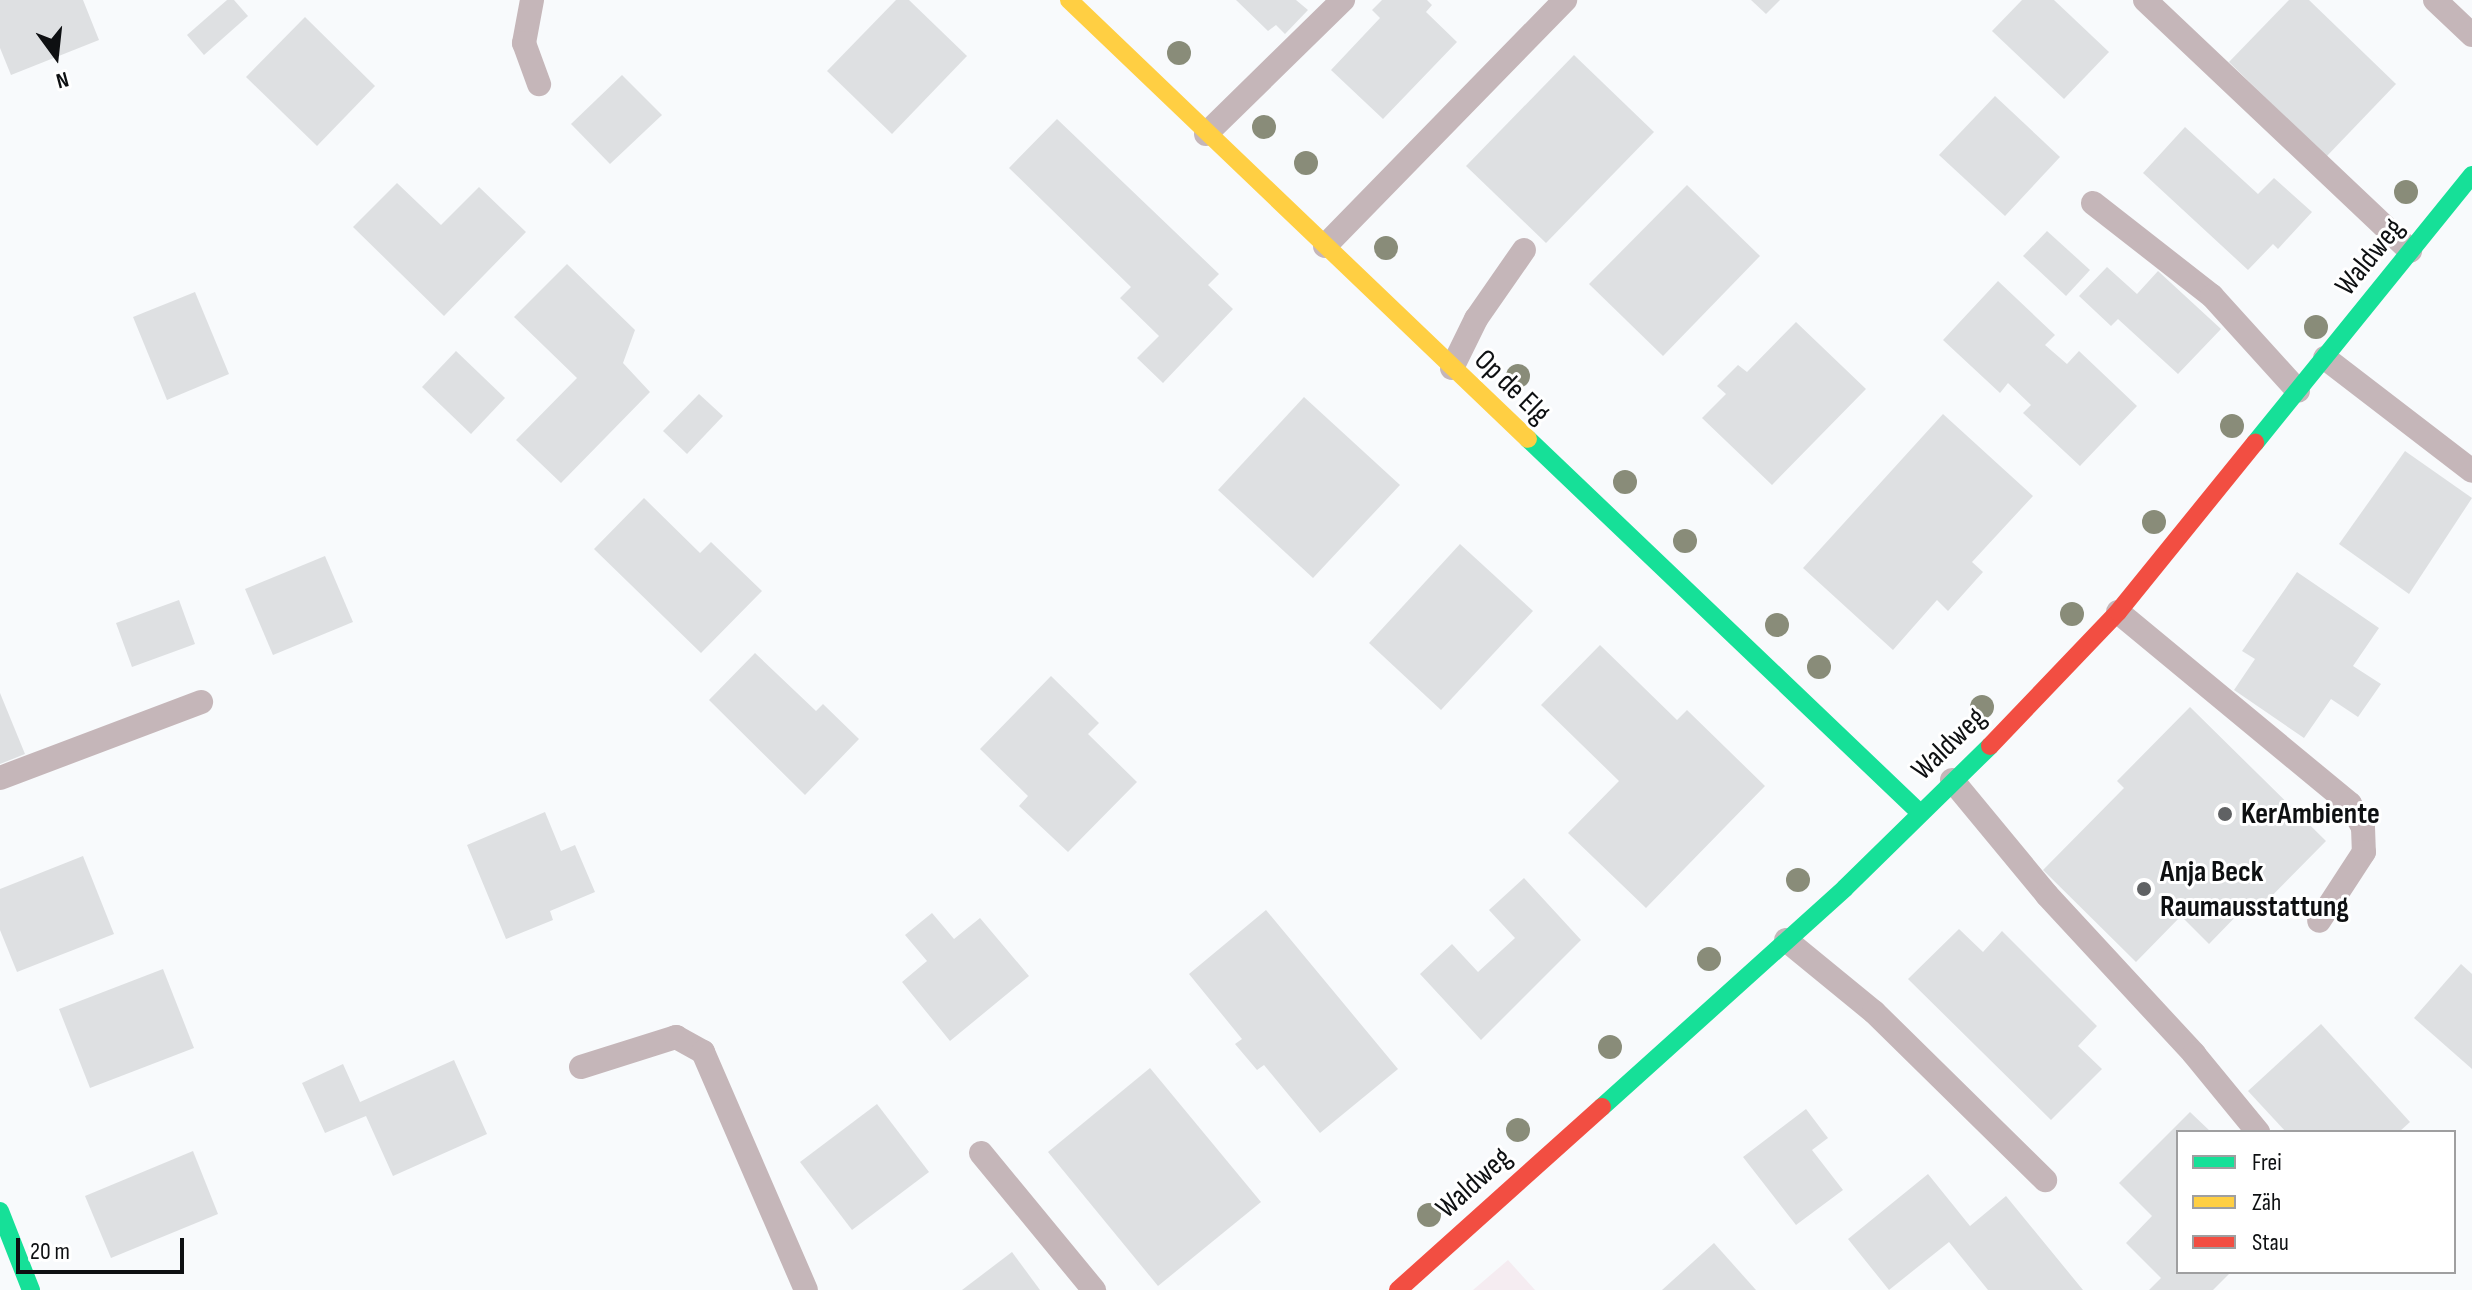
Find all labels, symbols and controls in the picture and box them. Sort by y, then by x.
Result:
north arrow [16,16,96,96]
text: N [53,65,72,94]
street label: Waldweg [2328,211,2412,303]
street label: Op de Elg [1467,342,1557,432]
street label: Waldweg [1904,700,1994,788]
place label: KerAmbiente [2241,796,2380,832]
marker: KerAmbiente [2216,805,2234,823]
place label: Anja Beck Raumausstattung [2160,854,2349,924]
marker: Anja Beck Raumausstattung [2135,880,2153,898]
legend [2176,1130,2456,1274]
street label: Waldweg [1429,1140,1519,1226]
text: Frei [2252,1148,2282,1177]
text: Zäh [2252,1188,2281,1217]
scale bar [20,1222,188,1272]
text: Stau [2252,1228,2289,1257]
text: 20 m [30,1237,70,1266]

